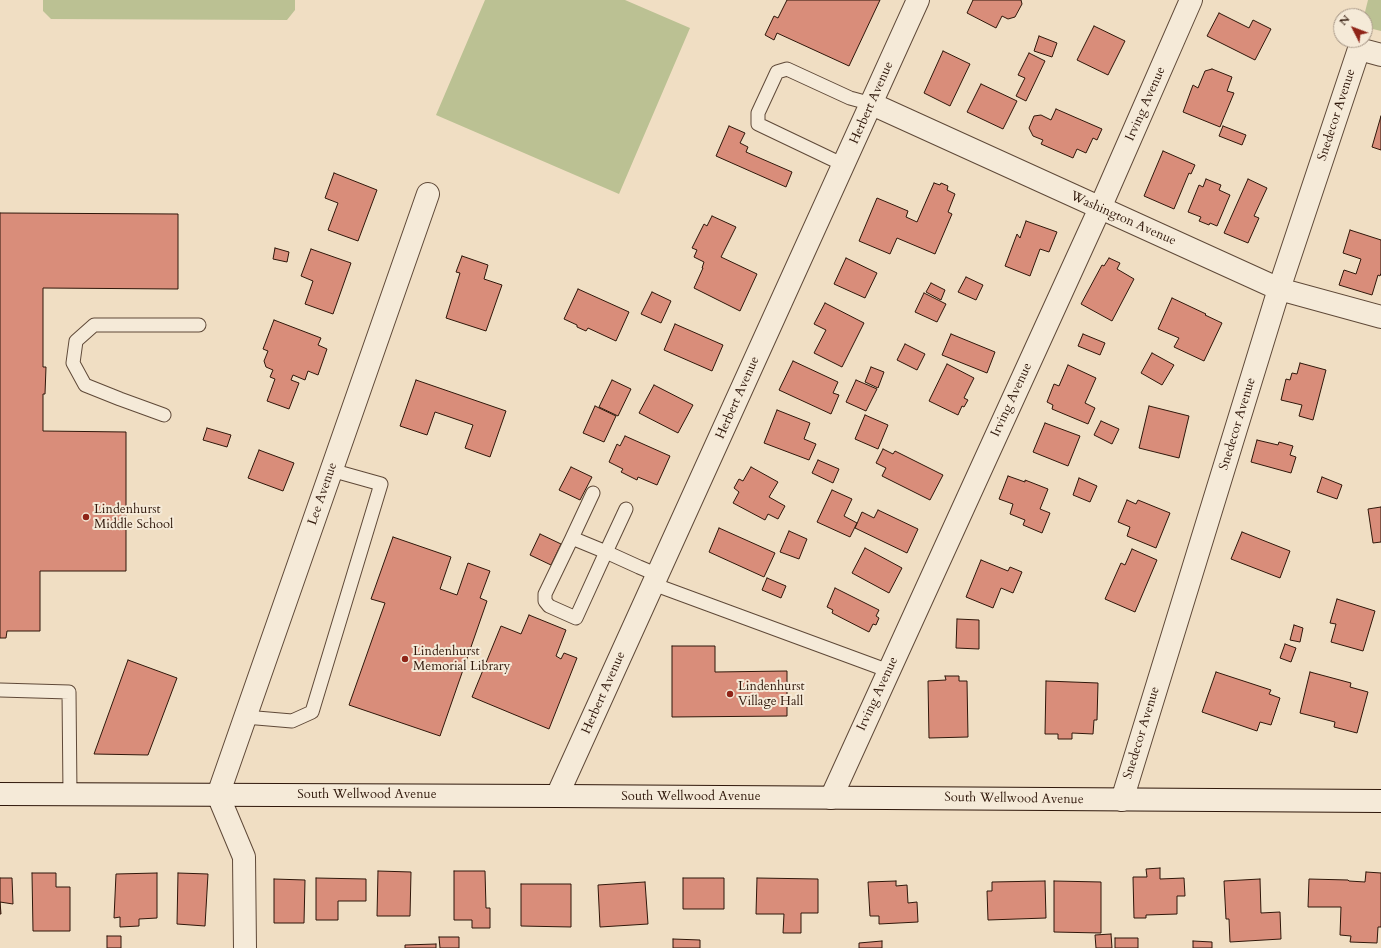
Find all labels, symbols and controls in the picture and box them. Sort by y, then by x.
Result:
north arrow [1333,8,1373,48]
text: N [1336,12,1353,29]
street label: Herbert Avenue [847,59,897,147]
street label: Irving Avenue [1123,64,1169,144]
street label: Snedecor Avenue [1315,67,1359,163]
street label: Washington Avenue [1068,189,1178,249]
street label: Herbert Avenue [713,354,763,442]
street label: Irving Avenue [988,361,1036,439]
street label: Snedecor Avenue [1217,376,1259,472]
street label: Lee Avenue [305,461,341,527]
place label: Lindenhurst Middle School [94,502,173,533]
marker: Lindenhurst Middle School [81,512,91,522]
place label: Lindenhurst Memorial Library [413,644,510,675]
street label: Herbert Avenue [579,649,629,737]
marker: Lindenhurst Memorial Library [400,654,410,664]
street label: Irving Avenue [854,655,902,733]
place label: Lindenhurst Village Hall [738,679,805,710]
street label: Snedecor Avenue [1121,685,1163,781]
marker: Lindenhurst Village Hall [725,689,735,699]
street label: South Wellwood Avenue [297,787,437,803]
street label: South Wellwood Avenue [621,789,761,805]
street label: South Wellwood Avenue [944,790,1084,808]

